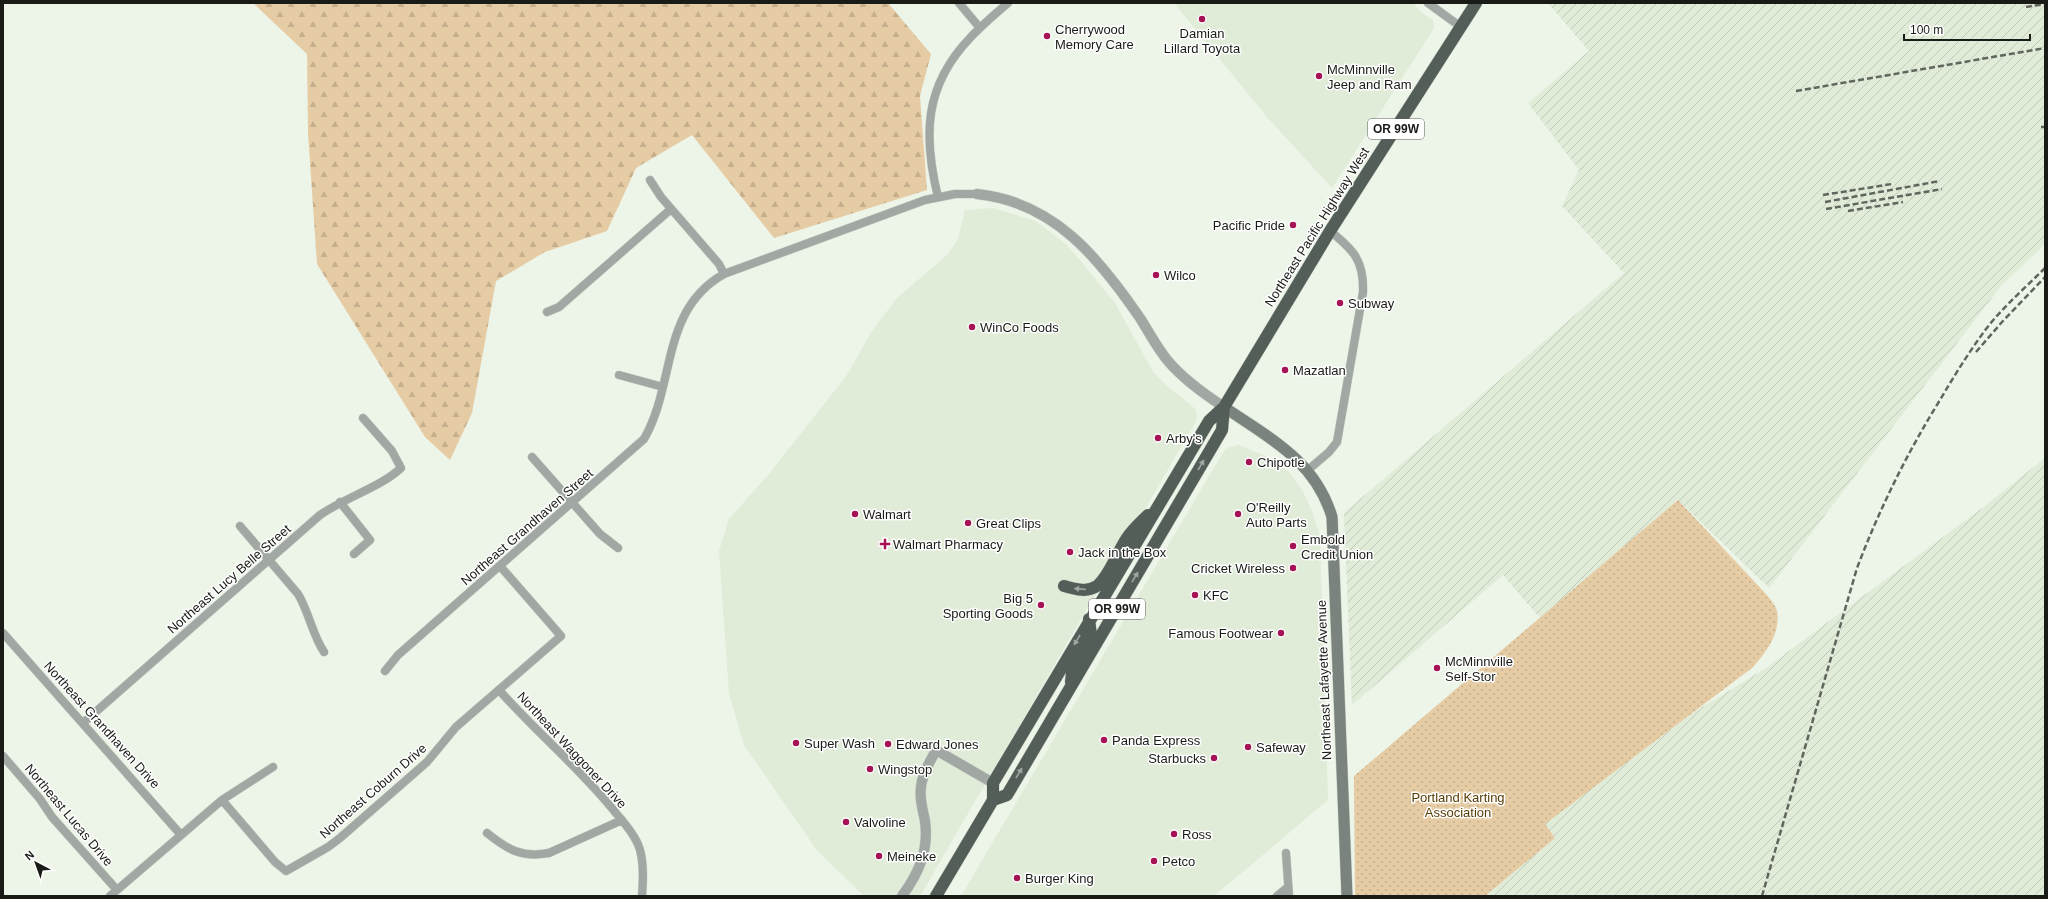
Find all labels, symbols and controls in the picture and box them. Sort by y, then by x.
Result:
marker: Damian Lillard Toyota [1197,14,1207,24]
scale bar [1904,16,2030,42]
place label: Cherrywood Memory Care [1055,22,1134,52]
text: 100 m [1910,23,1943,37]
place label: Damian Lillard Toyota [1164,26,1241,56]
marker: Cherrywood Memory Care [1042,31,1052,41]
place label: McMinnville Jeep and Ram [1327,62,1412,92]
marker: McMinnville Jeep and Ram [1314,71,1324,81]
road number: OR 99W [1368,119,1424,139]
street label: Northeast Pacific Highway West [1262,144,1373,309]
place label: Pacific Pride [1213,218,1285,233]
marker: Pacific Pride [1288,220,1298,230]
place label: Wilco [1164,268,1196,283]
marker: Wilco [1151,270,1161,280]
place label: Subway [1348,296,1395,311]
marker: Subway [1335,298,1345,308]
place label: WinCo Foods [980,320,1059,335]
marker: WinCo Foods [967,322,977,332]
place label: Mazatlan [1293,363,1346,378]
marker: Mazatlan [1280,365,1290,375]
place label: Arby's [1166,431,1202,446]
marker: Arby's [1153,433,1163,443]
place label: Chipotle [1257,455,1305,470]
marker: Chipotle [1244,457,1254,467]
one-way arrow [1198,459,1205,471]
street label: Northeast Grandhaven Street [458,465,596,588]
place label: O'Reilly Auto Parts [1246,500,1307,530]
place label: Walmart [863,507,911,522]
marker: Walmart [850,509,860,519]
marker: O'Reilly Auto Parts [1233,509,1243,519]
place label: Great Clips [976,516,1042,531]
marker: Great Clips [963,518,973,528]
street label: Northeast Lucy Belle Street [164,521,294,637]
place label: Embold Credit Union [1301,532,1373,562]
place label: Walmart Pharmacy [893,537,1004,552]
marker: Walmart Pharmacy [880,539,890,549]
marker: Embold Credit Union [1288,541,1298,551]
place label: Jack in the Box [1078,545,1167,560]
marker: Jack in the Box [1065,547,1075,557]
place label: Cricket Wireless [1191,561,1285,576]
marker: Cricket Wireless [1288,563,1298,573]
one-way arrow [1132,571,1139,583]
one-way arrow [1074,586,1086,592]
place label: KFC [1203,588,1229,603]
marker: KFC [1190,590,1200,600]
place label: Big 5 Sporting Goods [943,591,1033,621]
road number: OR 99W [1089,599,1145,619]
marker: Big 5 Sporting Goods [1036,600,1046,610]
street label: Northeast Lafayette Avenue [1314,600,1334,760]
place label: Famous Footwear [1168,626,1274,641]
marker: Famous Footwear [1276,628,1286,638]
one-way arrow [1073,634,1080,646]
place label: McMinnville Self-Stor [1445,654,1513,684]
street label: Northeast Grandhaven Drive [41,658,163,792]
marker: McMinnville Self-Stor [1432,663,1442,673]
street label: Northeast Waggoner Drive [514,689,630,811]
place label: Panda Express [1112,733,1201,748]
marker: Panda Express [1099,735,1109,745]
place label: Super Wash [804,736,875,751]
place label: Edward Jones [896,737,979,752]
marker: Super Wash [791,738,801,748]
marker: Edward Jones [883,739,893,749]
place label: Safeway [1256,740,1306,755]
street label: Northeast Coburn Drive [317,741,429,841]
marker: Safeway [1243,742,1253,752]
place label: Starbucks [1148,751,1206,766]
marker: Starbucks [1209,753,1219,763]
street label: Northeast Lucas Drive [22,761,116,869]
place label: Wingstop [878,762,932,777]
marker: Wingstop [865,764,875,774]
one-way arrow [1016,767,1023,779]
park label: Portland Karting Association [1411,790,1505,820]
place label: Valvoline [854,815,906,830]
marker: Valvoline [841,817,851,827]
place label: Ross [1182,827,1212,842]
marker: Ross [1169,829,1179,839]
north arrow [16,843,56,883]
place label: Meineke [887,849,936,864]
marker: Meineke [874,851,884,861]
place label: Petco [1162,854,1195,869]
marker: Petco [1149,856,1159,866]
place label: Burger King [1025,871,1094,886]
marker: Burger King [1012,873,1022,883]

